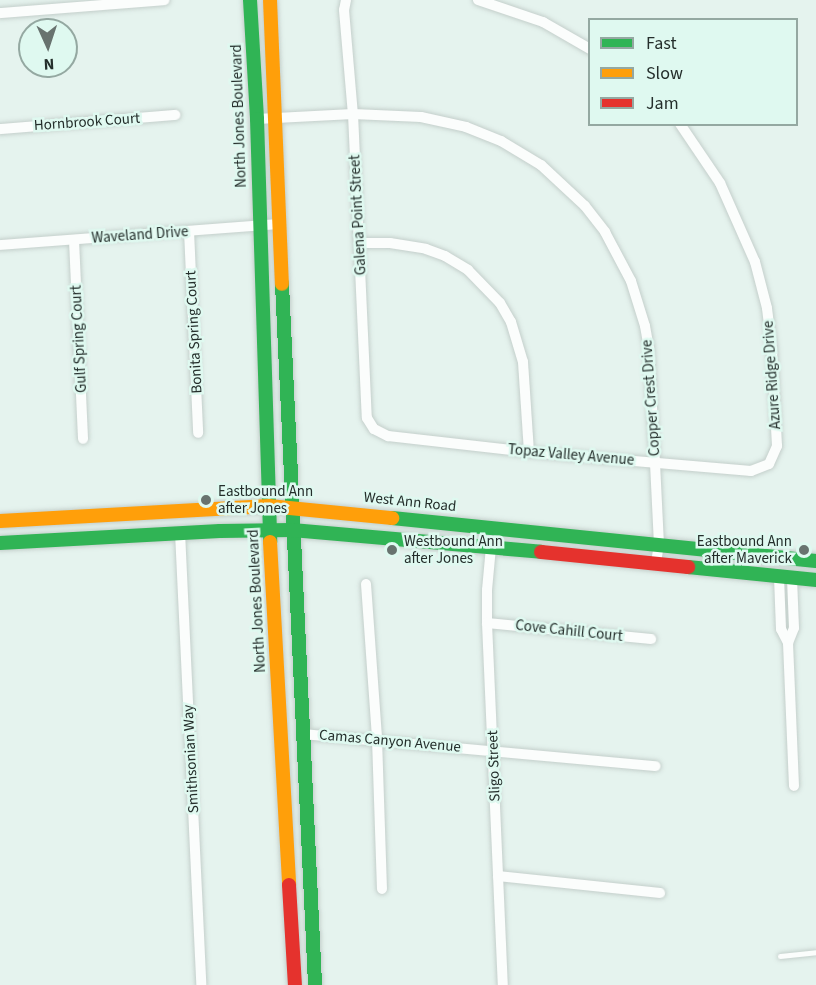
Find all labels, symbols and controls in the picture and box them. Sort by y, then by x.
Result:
north arrow [18,18,78,78]
legend [588,18,798,126]
text: Fast [646,31,677,56]
street label: North Jones Boulevard [227,44,251,188]
text: N [43,53,55,75]
text: Slow [646,61,683,86]
text: Jam [646,91,679,116]
street label: Hornbrook Court [33,109,141,135]
street label: Galena Point Street [346,154,370,276]
street label: Waveland Drive [91,223,189,247]
street label: Bonita Spring Court [182,270,206,394]
street label: Gulf Spring Court [67,285,91,393]
street label: Azure Ridge Drive [759,320,785,430]
street label: Copper Crest Drive [638,339,664,457]
street label: Topaz Valley Avenue [507,441,635,469]
place label: Eastbound Ann after Jones [218,482,313,517]
street label: West Ann Road [363,488,457,516]
marker: Eastbound Ann after Jones [199,493,213,507]
street label: North Jones Boulevard [244,529,270,673]
place label: Westbound Ann after Jones [404,532,503,567]
place label: Eastbound Ann after Maverick [697,532,792,567]
marker: Westbound Ann after Jones [385,543,399,557]
marker: Eastbound Ann after Maverick [797,543,811,557]
street label: Cove Cahill Court [514,616,624,646]
street label: Smithsonian Way [179,704,203,814]
street label: Camas Canyon Avenue [318,726,462,756]
street label: Sligo Street [484,730,504,802]

